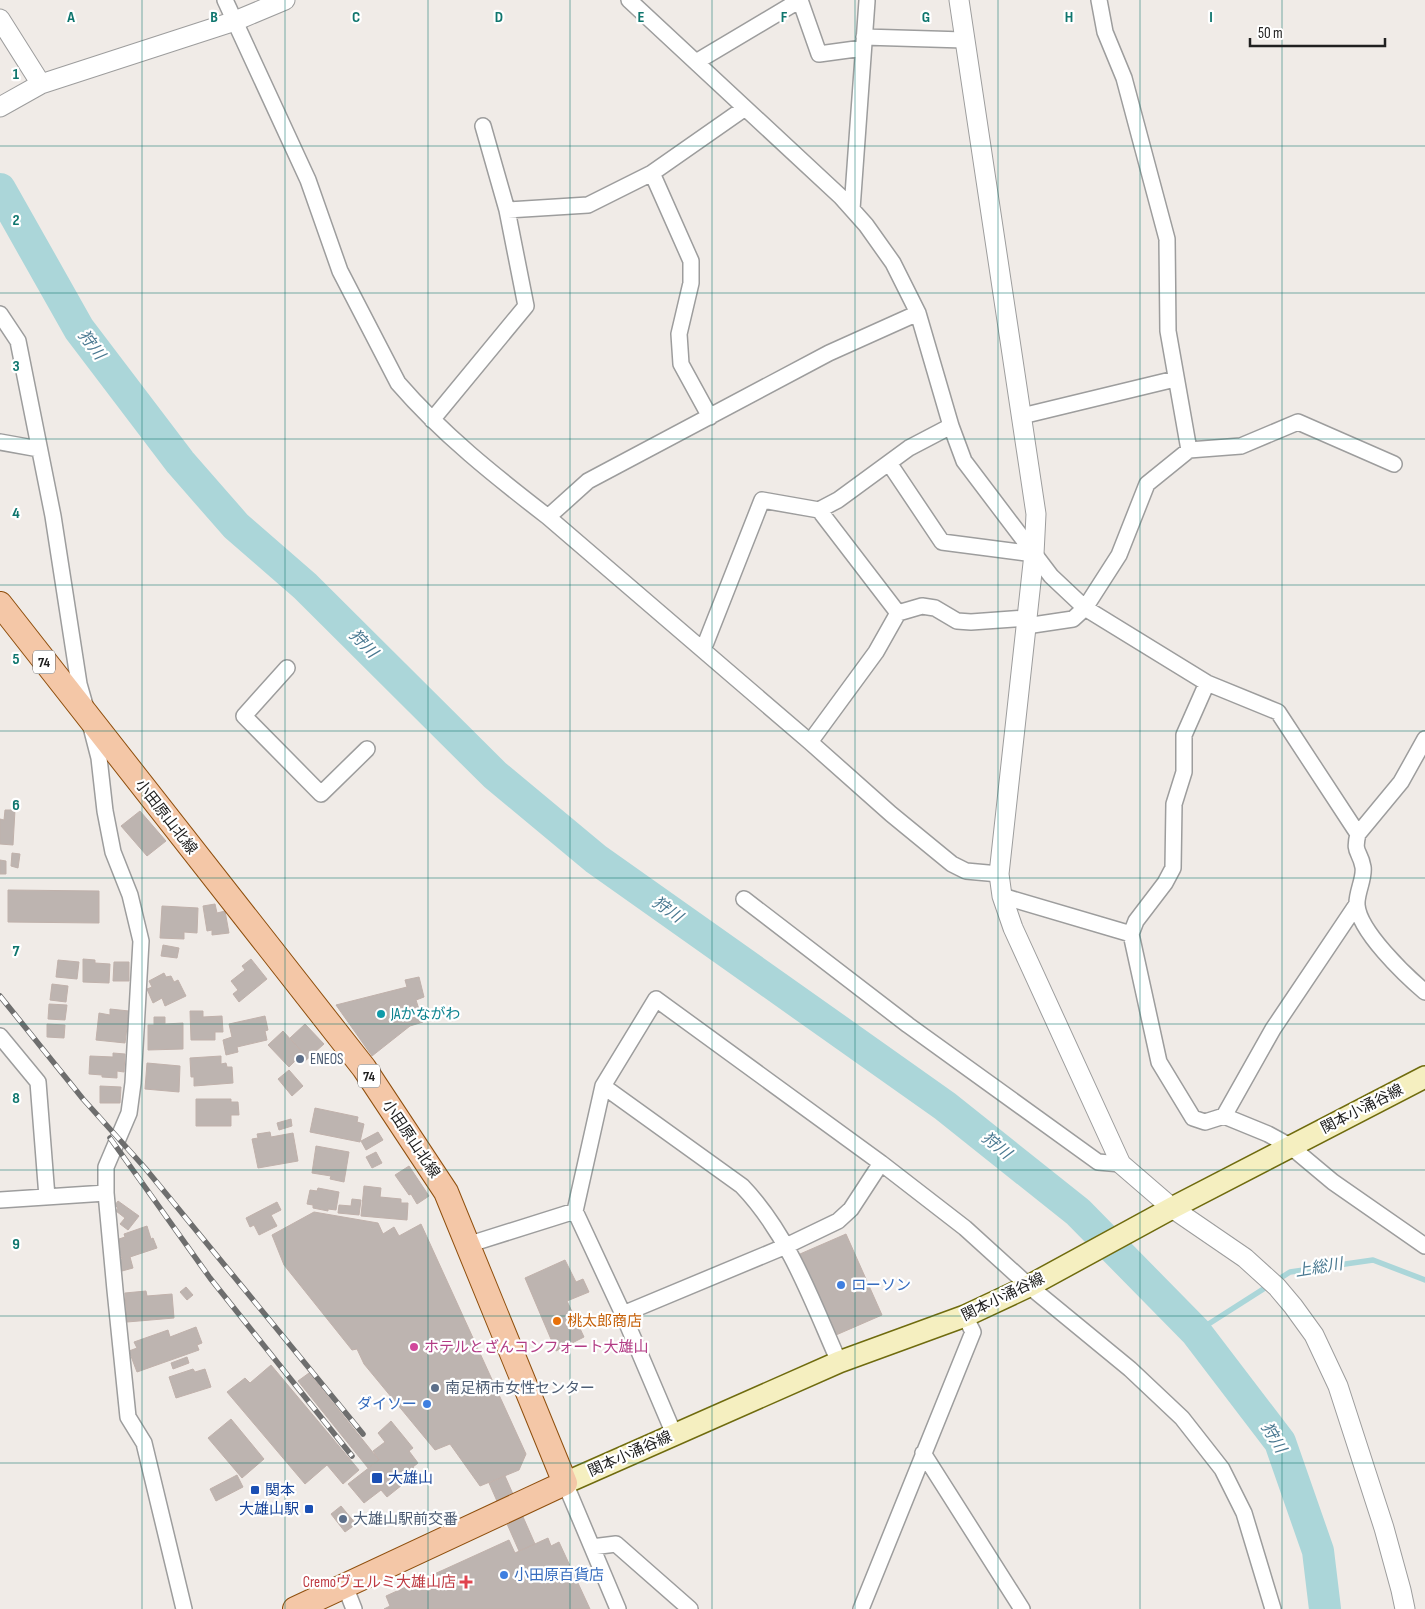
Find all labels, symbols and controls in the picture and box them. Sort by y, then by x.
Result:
text: A [66,8,75,27]
text: B [210,8,218,27]
text: C [352,8,360,27]
text: D [495,8,503,27]
text: E [638,8,645,27]
text: F [781,8,788,27]
text: G [922,8,930,27]
text: H [1065,8,1073,27]
text: I [1209,8,1213,27]
scale bar [1250,15,1385,47]
text: 50 m [1258,24,1283,43]
text: 1 [13,65,20,84]
text: 2 [12,211,20,230]
water label: 狩川 [74,326,109,365]
text: 3 [12,357,20,376]
text: 4 [12,504,20,523]
water label: 狩川 [345,626,382,663]
text: 5 [12,650,20,669]
road number: 74 [33,650,55,674]
street label: 小田原山北線 [131,776,201,858]
text: 6 [12,796,20,815]
water label: 狩川 [648,893,687,928]
text: 7 [13,942,20,961]
place label: JAかながわ [390,1005,461,1024]
marker: JAかながわ [375,1008,387,1020]
place label: ENEOS [310,1050,344,1069]
marker: ENEOS [294,1053,306,1065]
road number: 74 [358,1064,380,1088]
street label: 関本小涌谷線 [1318,1080,1406,1138]
text: 8 [12,1089,20,1108]
street label: 小田原山北線 [378,1096,444,1182]
water label: 狩川 [978,1129,1016,1165]
text: 9 [12,1235,20,1254]
water label: 上総川 [1294,1255,1346,1281]
street label: 関本小涌谷線 [958,1269,1048,1325]
place label: ローソン [851,1276,911,1295]
marker: ローソン [835,1279,847,1291]
place label: 桃太郎商店 [567,1312,642,1331]
marker: 桃太郎商店 [551,1315,563,1327]
place label: ホテルとざんコンフォート大雄山 [424,1338,649,1357]
marker: ホテルとざんコンフォート大雄山 [408,1341,420,1353]
place label: 南足柄市女性センター [445,1379,595,1398]
marker: 南足柄市女性センター [429,1382,441,1394]
place label: ダイソー [357,1395,417,1414]
marker: ダイソー [421,1398,433,1410]
water label: 狩川 [1257,1419,1290,1458]
street label: 関本小涌谷線 [585,1427,675,1481]
place label: 大雄山 [388,1469,433,1488]
marker: 大雄山 [370,1471,384,1485]
place label: 関本 [265,1481,295,1500]
marker: 関本 [249,1484,261,1496]
place label: 大雄山駅 [239,1500,299,1519]
marker: 大雄山駅 [303,1503,315,1515]
place label: 大雄山駅前交番 [353,1510,458,1529]
marker: 大雄山駅前交番 [337,1513,349,1525]
place label: 小田原百貨店 [514,1566,604,1585]
marker: 小田原百貨店 [498,1569,510,1581]
place label: Cremoヴェルミ大雄山店 [303,1573,456,1592]
marker: Cremoヴェルミ大雄山店 [460,1576,472,1588]

